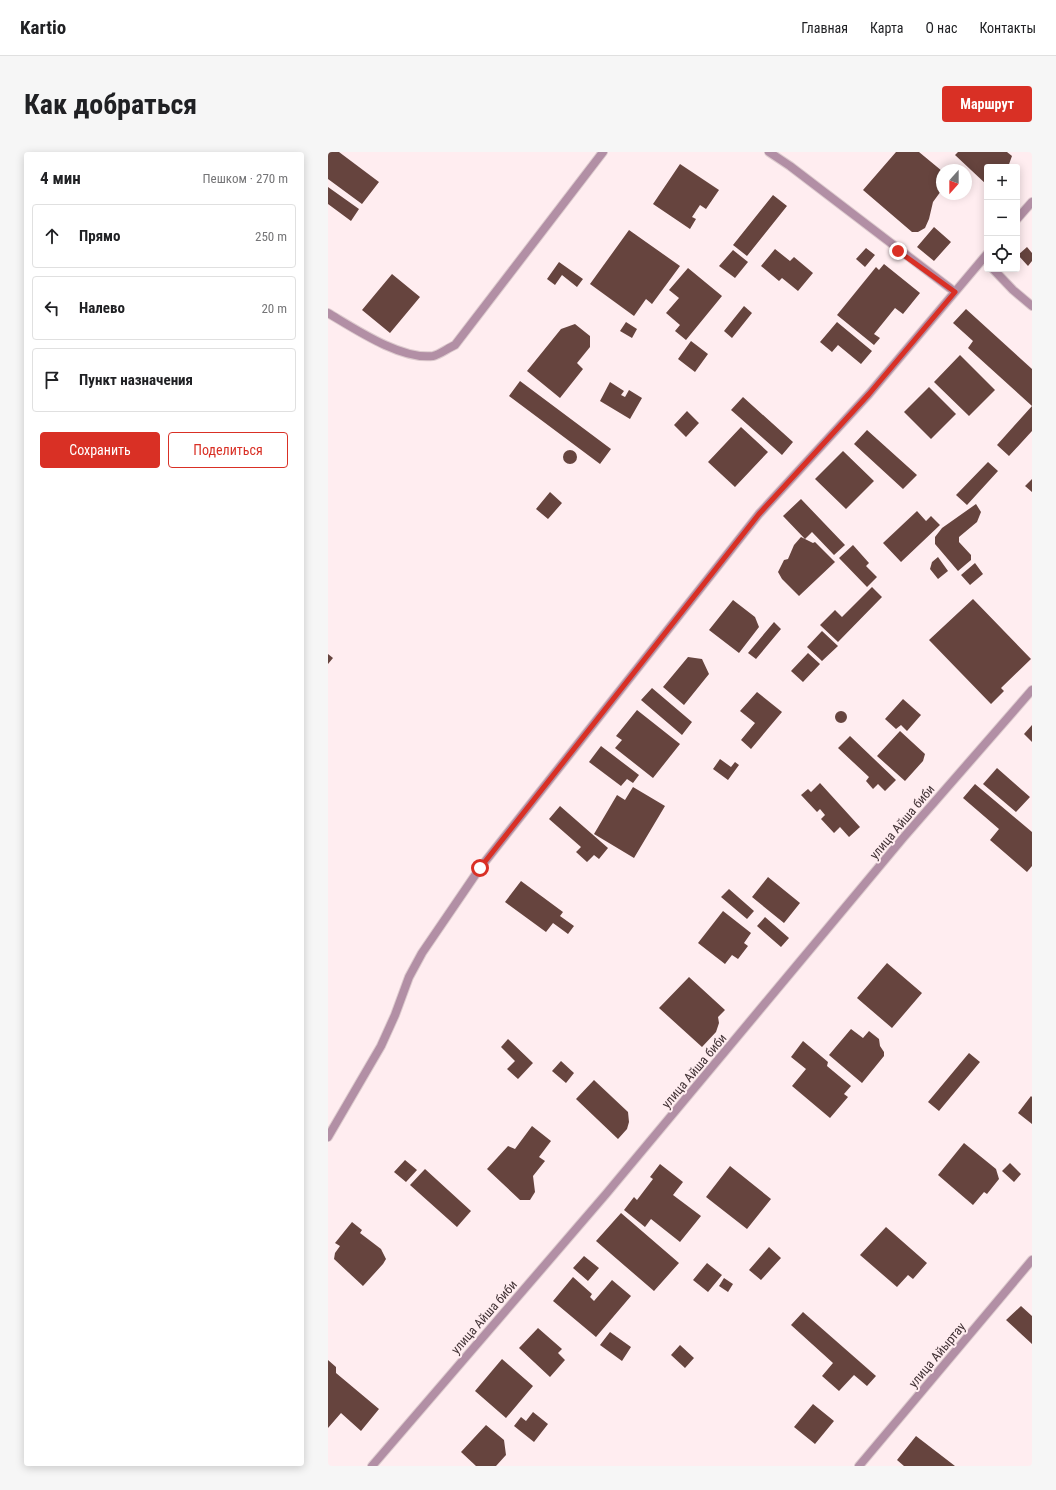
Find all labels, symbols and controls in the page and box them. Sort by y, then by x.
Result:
text: Kartio [20,16,66,39]
text: Главная [801,20,848,36]
text: Карта [870,20,903,36]
text: О нас [925,20,957,36]
text: Контакты [979,20,1036,36]
button: Маршрут [942,86,1032,122]
text: Как добраться [24,88,197,121]
north arrow [936,164,972,200]
map controls [984,164,1020,272]
button: + [984,164,1020,200]
text: 4 мин [40,168,81,188]
text: Пешком · 270 m [202,171,288,186]
button: − [984,200,1020,236]
icon: ahead [41,225,63,247]
text: Прямо [79,227,120,245]
text: 250 m [255,229,287,244]
button: locate [984,236,1020,272]
route end [889,242,907,260]
icon: left [41,297,63,319]
text: Налево [79,299,125,317]
text: 20 m [261,301,287,316]
icon: arrive [41,369,63,391]
text: Пункт назначения [79,371,193,389]
button: Сохранить [40,432,160,468]
button: Поделиться [168,432,288,468]
street label: улица Айша биби [867,782,937,862]
route start [471,859,489,877]
street label: улица Айша биби [659,1031,729,1111]
street label: улица Айша биби [448,1277,520,1357]
street label: улица Айыртау [905,1319,969,1391]

